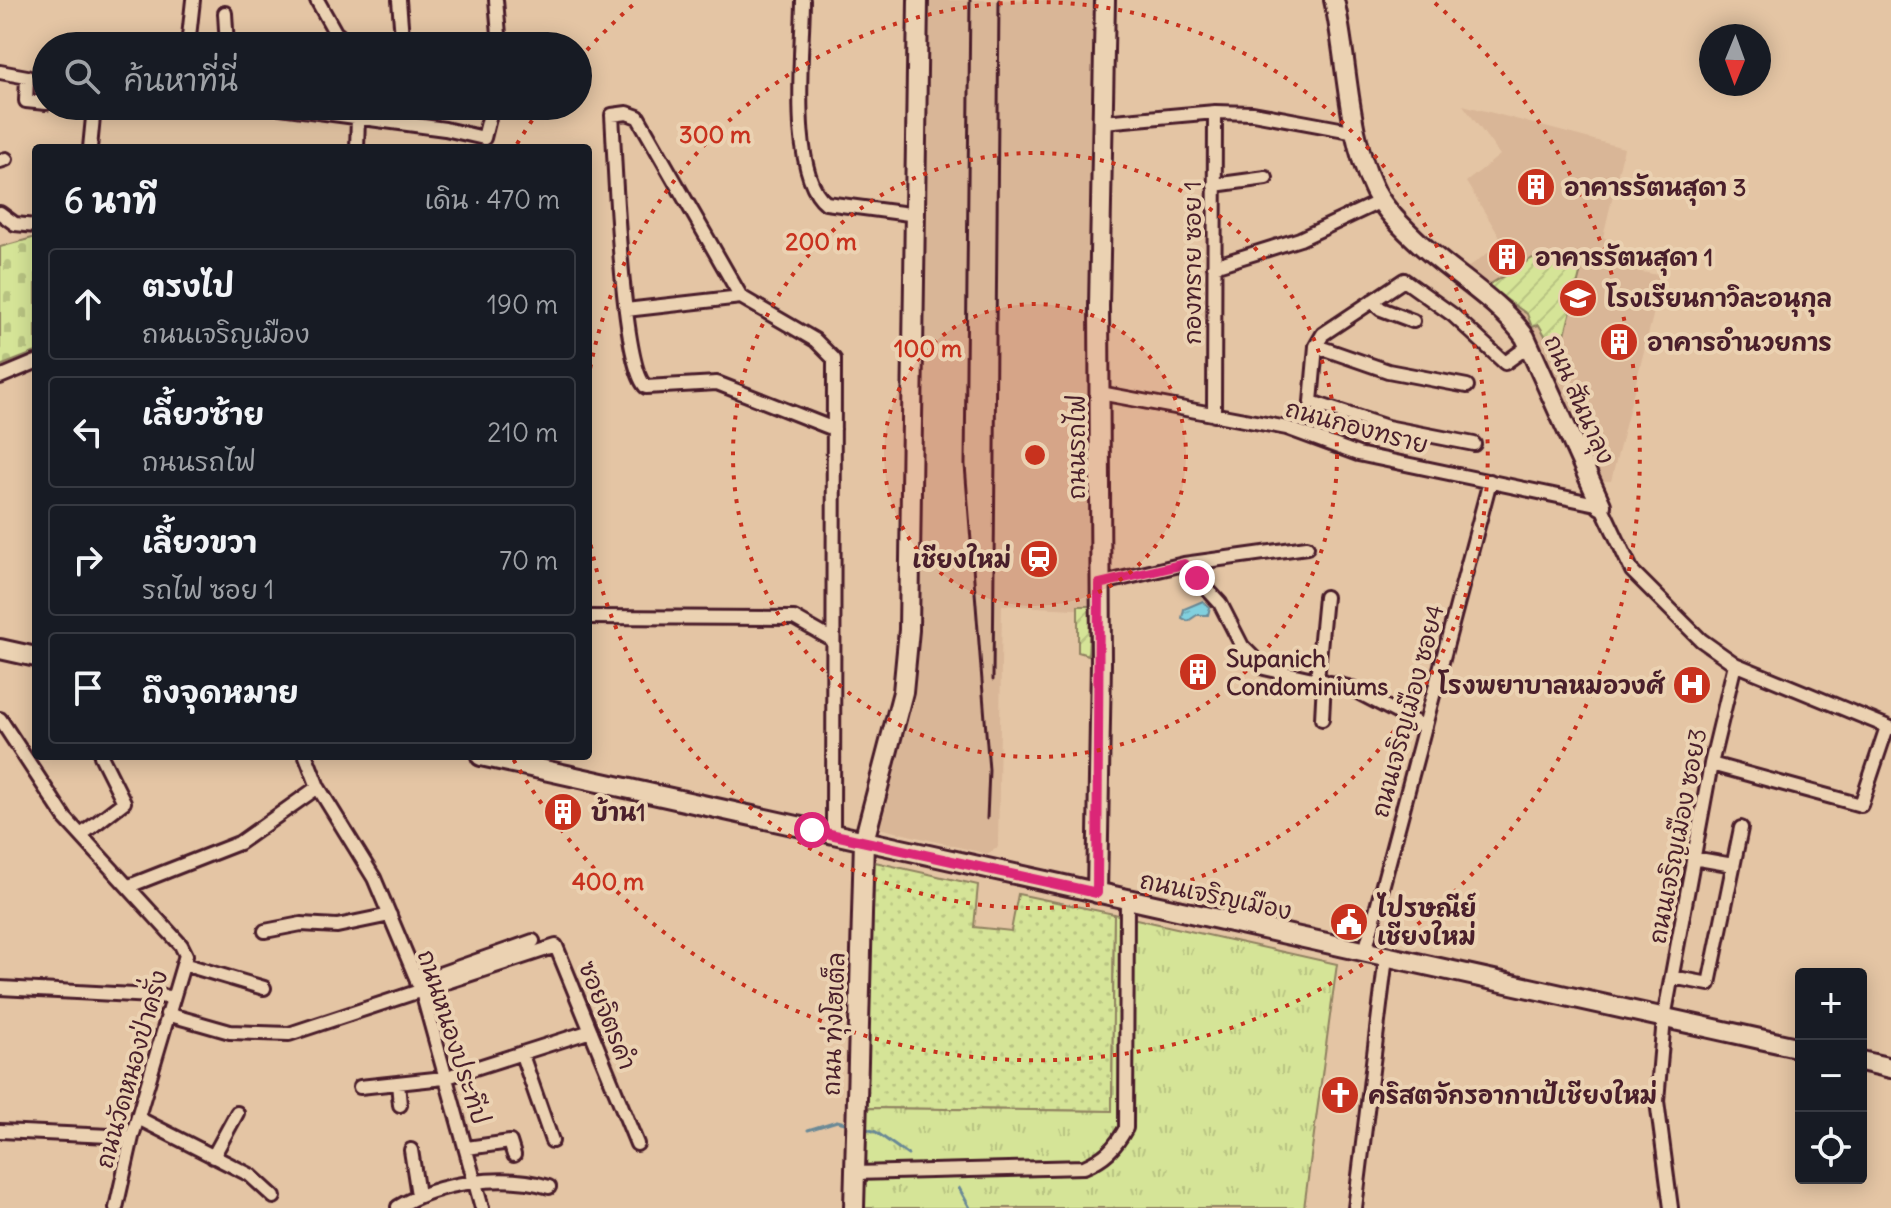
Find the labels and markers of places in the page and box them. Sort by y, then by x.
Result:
building icon: อาคารรัตนสุดา 3 [1515,166,1557,208]
place label: อาคารรัตนสุดา 3 [1564,172,1746,206]
building icon: อาคารรัตนสุดา 1 [1486,236,1528,278]
place label: อาคารรัตนสุดา 1 [1535,242,1713,276]
school or university icon: โรงเรียนกาวิละอนุกุล [1557,277,1599,319]
place label: โรงเรียนกาวิละอนุกุล [1605,282,1832,317]
building icon: อาคารอำนวยการ [1598,321,1640,363]
place label: อาคารอำนวยการ [1647,326,1832,357]
centre of rings [1021,441,1049,469]
station icon: เชียงใหม่ [1018,538,1060,580]
place label: เชียงใหม่ [912,543,1011,574]
place label: Supanich Condominiums [1226,643,1388,701]
building icon: Supanich Condominiums [1177,651,1219,693]
hospital icon: โรงพยาบาลหมอวงศ์ [1671,664,1713,706]
place label: โรงพยาบาลหมอวงศ์ [1437,669,1666,700]
building icon: บ้าน1 [542,791,584,833]
place label: บ้าน1 [591,796,646,827]
place label: ไปรษณีย์ เชียงใหม่ [1376,892,1476,951]
public building icon: ไปรษณีย์ เชียงใหม่ [1328,901,1370,943]
church icon: คริสตจักรอากาเป้เชียงใหม่ [1319,1074,1361,1116]
place label: คริสตจักรอากาเป้เชียงใหม่ [1368,1079,1657,1110]

